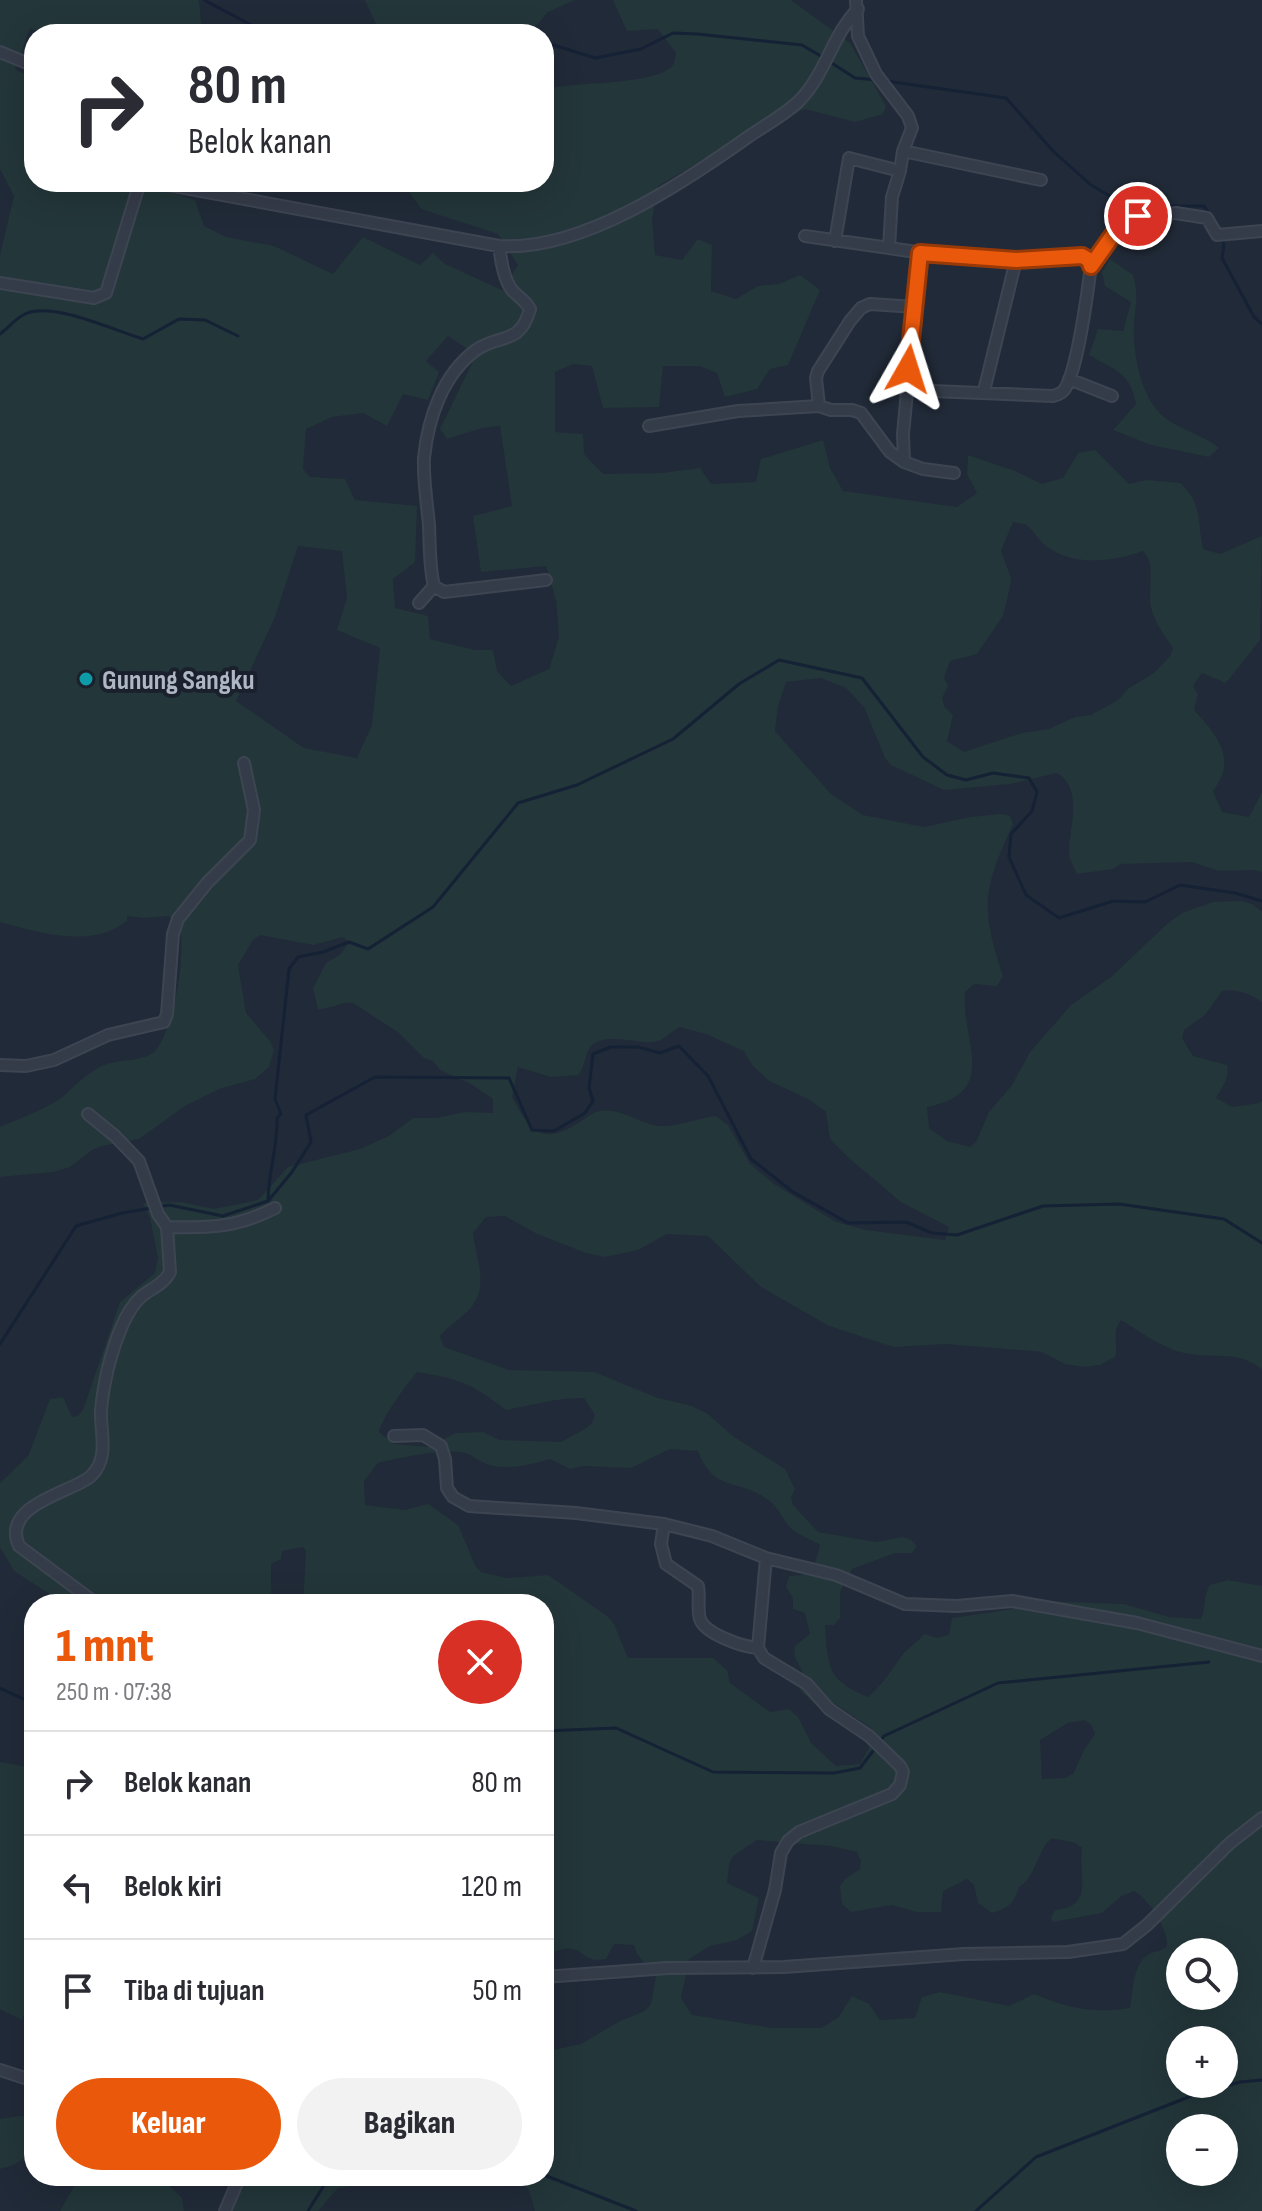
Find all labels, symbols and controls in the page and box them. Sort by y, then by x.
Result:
text: 80 m [188,53,287,120]
icon: right [56,56,160,160]
text: Belok kanan [188,121,332,164]
pin [1104,182,1172,250]
icon: arrive [1116,194,1160,238]
position arrow [866,327,950,411]
place label: Gunung Sangku [102,664,255,697]
marker: Gunung Sangku [77,670,95,688]
text: 1 mnt [56,1618,154,1675]
button: close [438,1620,522,1704]
text: 250 m · 07:38 [56,1677,172,1708]
icon: right [56,1761,100,1805]
text: Belok kanan [124,1765,251,1801]
text: 80 m [471,1765,522,1801]
icon: left [56,1865,100,1909]
text: Belok kiri [124,1869,222,1905]
text: 120 m [461,1869,522,1905]
map controls [1166,1938,1238,2186]
button: search [1166,1938,1238,2010]
icon: arrive [56,1969,100,2013]
text: Tiba di tujuan [124,1973,265,2009]
text: 50 m [473,1973,522,2009]
button: + [1166,2026,1238,2098]
button: Keluar [56,2078,281,2170]
button: Bagikan [297,2078,522,2170]
button: − [1166,2114,1238,2186]

